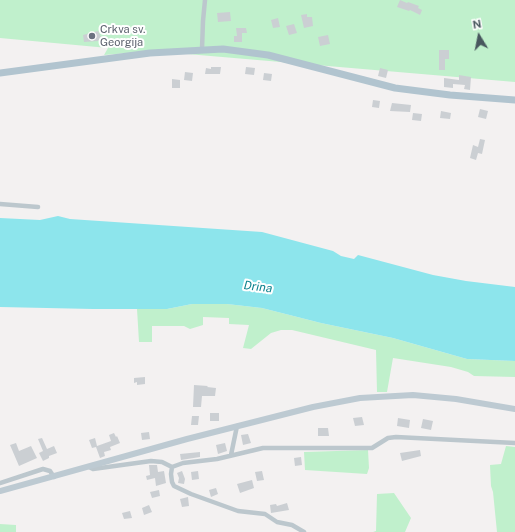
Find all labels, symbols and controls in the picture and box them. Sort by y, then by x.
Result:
north arrow [459,16,499,56]
text: N [472,18,482,31]
place label: Crkva sv. Georgija [100,23,145,49]
marker: Crkva sv. Georgija [87,31,97,41]
water label: Drina [243,278,273,296]

